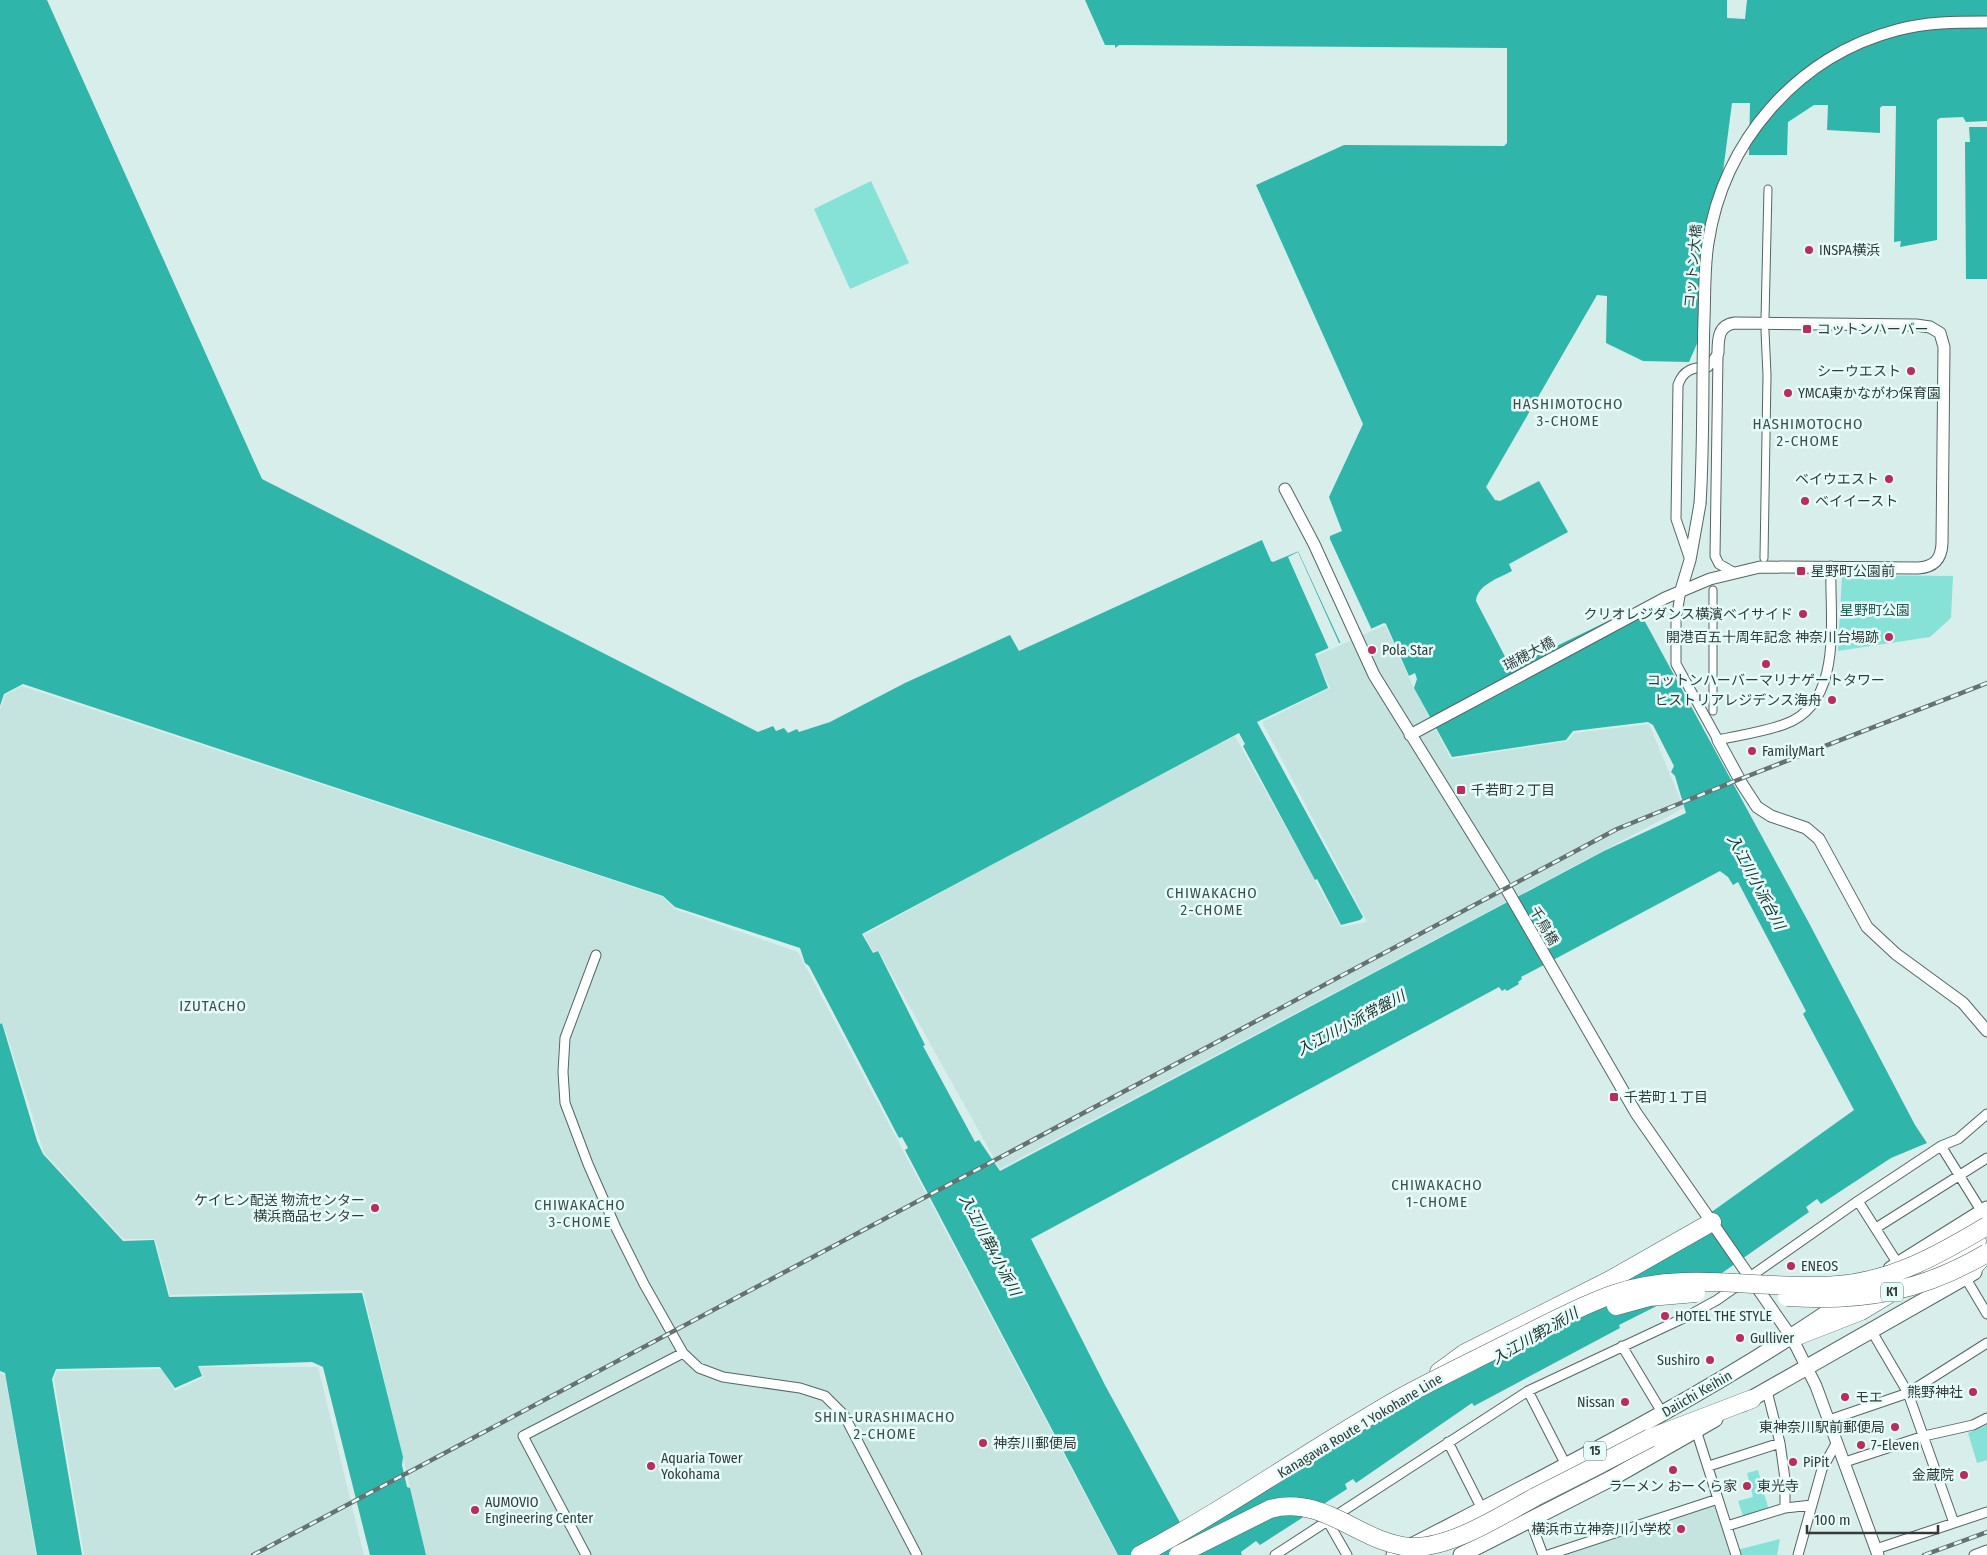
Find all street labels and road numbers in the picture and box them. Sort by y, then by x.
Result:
street label: コットン大橋 [1681,223,1705,309]
street label: 瑞穂大橋 [1500,633,1558,675]
street label: 千鳥橋 [1526,904,1562,948]
road number: K1 [1881,1282,1903,1301]
street label: Daiichi Keihin [1659,1367,1735,1421]
street label: Kanagawa Route 1 Yokohane Line [1275,1370,1445,1482]
road number: 15 [1584,1442,1606,1460]

